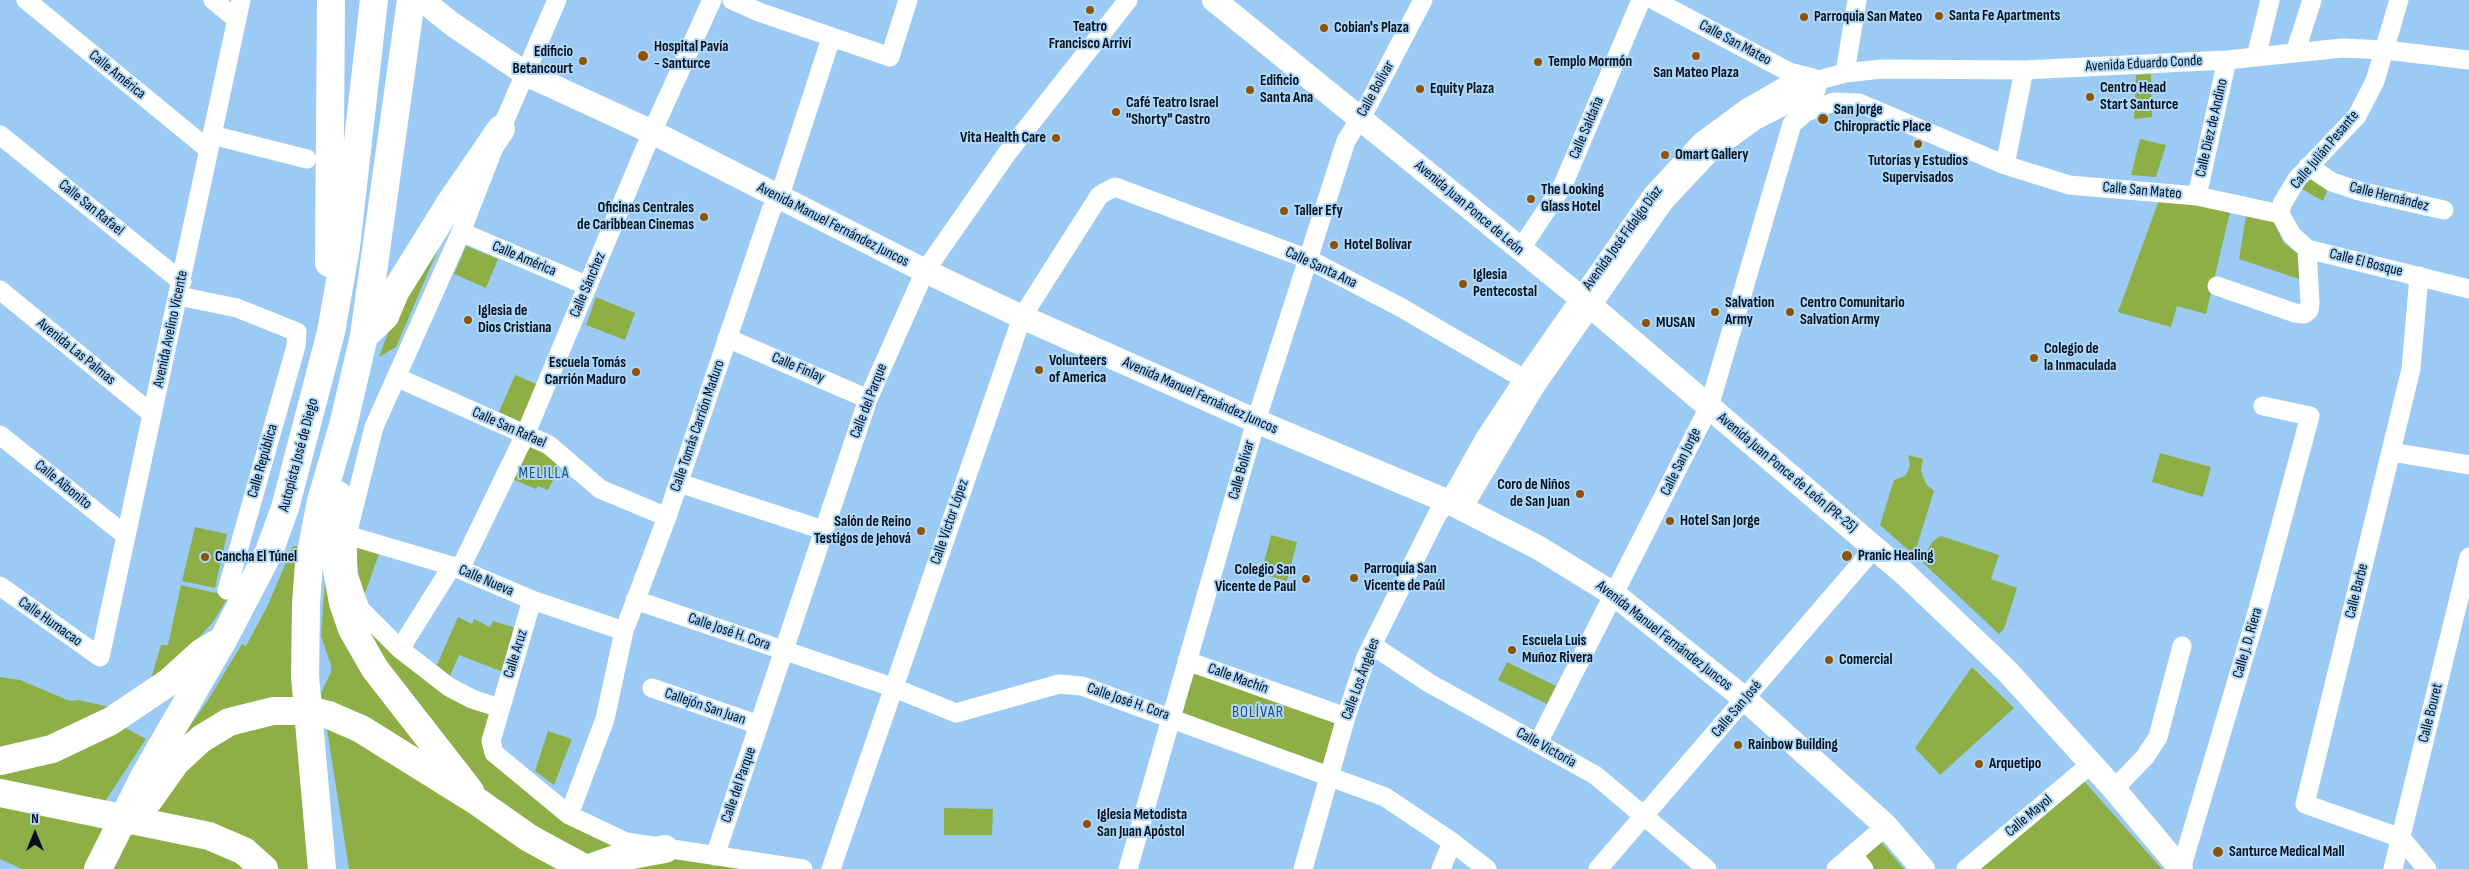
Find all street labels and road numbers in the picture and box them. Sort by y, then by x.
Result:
street label: Calle San Mateo [1696,16,1774,70]
street label: Calle América [85,47,149,103]
street label: Avenida Eduardo Conde [2085,52,2203,76]
street label: Calle Bolívar [1353,58,1399,120]
street label: Calle Diez de Andino [2192,77,2232,179]
street label: Calle Saldaña [1566,94,1608,162]
street label: Calle Julián Pesante [2287,107,2363,193]
street label: Avenida Juan Ponce de León [1411,157,1527,259]
street label: Calle San Rafael [55,176,127,240]
street label: Calle Hernández [2348,178,2430,216]
street label: Avenida Manuel Fernández Juncos [754,179,912,271]
street label: Calle San Mateo [2102,179,2182,203]
street label: Avenida José Fidalgo Díaz [1579,183,1667,293]
street label: Calle América [489,237,559,281]
street label: Calle Santa Ana [1282,244,1360,292]
street label: Calle El Bosque [2327,245,2405,281]
street label: Calle Sánchez [566,250,610,320]
street label: Avenida Avelino Vicente [150,269,192,389]
street label: Avenida Las Palmas [33,315,119,389]
street label: Calle Finlay [769,349,827,387]
street label: Avenida Manuel Fernández Juncos [1120,354,1280,438]
street label: Calle Tomás Carrión Maduro [667,358,729,494]
street label: Calle del Parque [846,361,892,441]
street label: Autopista José de Diego [275,396,323,514]
street label: Calle San Rafael [469,404,549,452]
street label: Avenida Juan Ponce de León (PR-25) [1713,409,1861,537]
street label: Calle República [244,422,282,500]
street label: Calle San Jorge [1657,425,1705,499]
street label: Calle Bolívar [1225,438,1259,502]
street label: Calle Aibonito [31,457,95,513]
street label: Calle Víctor López [927,477,973,567]
street label: Calle Nueva [456,561,516,601]
street label: Calle Barbe [2342,562,2372,620]
street label: Avenida Manuel Fernández Juncos [1592,577,1736,695]
street label: Calle Humacao [15,593,85,651]
street label: Calle J. D. Riera [2229,606,2267,680]
street label: Calle José H. Cora [685,610,773,654]
street label: Calle Aruz [500,628,532,680]
street label: Calle Los Ángeles [1338,636,1384,722]
street label: Calle Machín [1205,660,1271,698]
street label: Calle San José [1708,677,1766,741]
street label: Calle José H. Cora [1084,680,1172,724]
street label: Calle Bouret [2415,681,2447,745]
street label: Callejón San Juan [662,685,748,729]
street label: Calle Victoria [1513,724,1579,772]
street label: Calle del Parque [718,745,760,825]
street label: Calle Mayol [2002,791,2056,841]

